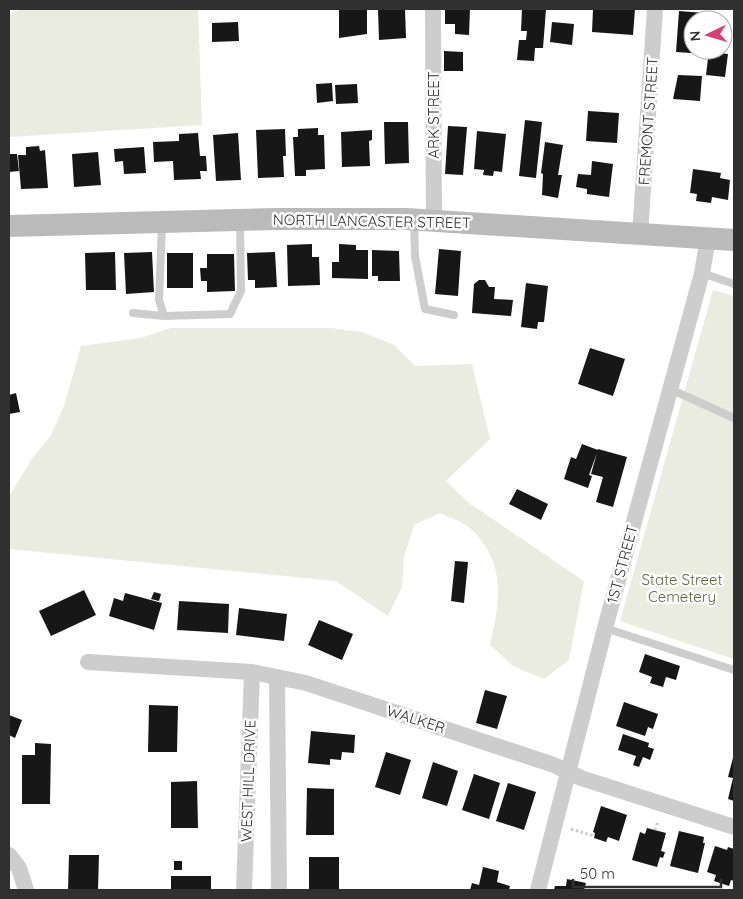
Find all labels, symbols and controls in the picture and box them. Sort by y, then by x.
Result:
north arrow [683,10,733,60]
text: N [686,30,704,42]
street label: FREMONT STREET [634,56,662,186]
street label: ARK STREET [424,71,443,159]
street label: NORTH LANCASTER STREET [273,210,471,232]
street label: 1ST STREET [602,523,642,605]
park label: State Street Cemetery [641,570,723,606]
street label: WALKER [384,701,448,737]
street label: WEST HILL DRIVE [236,720,260,842]
scale bar [573,856,720,888]
text: 50 m [580,864,615,883]

